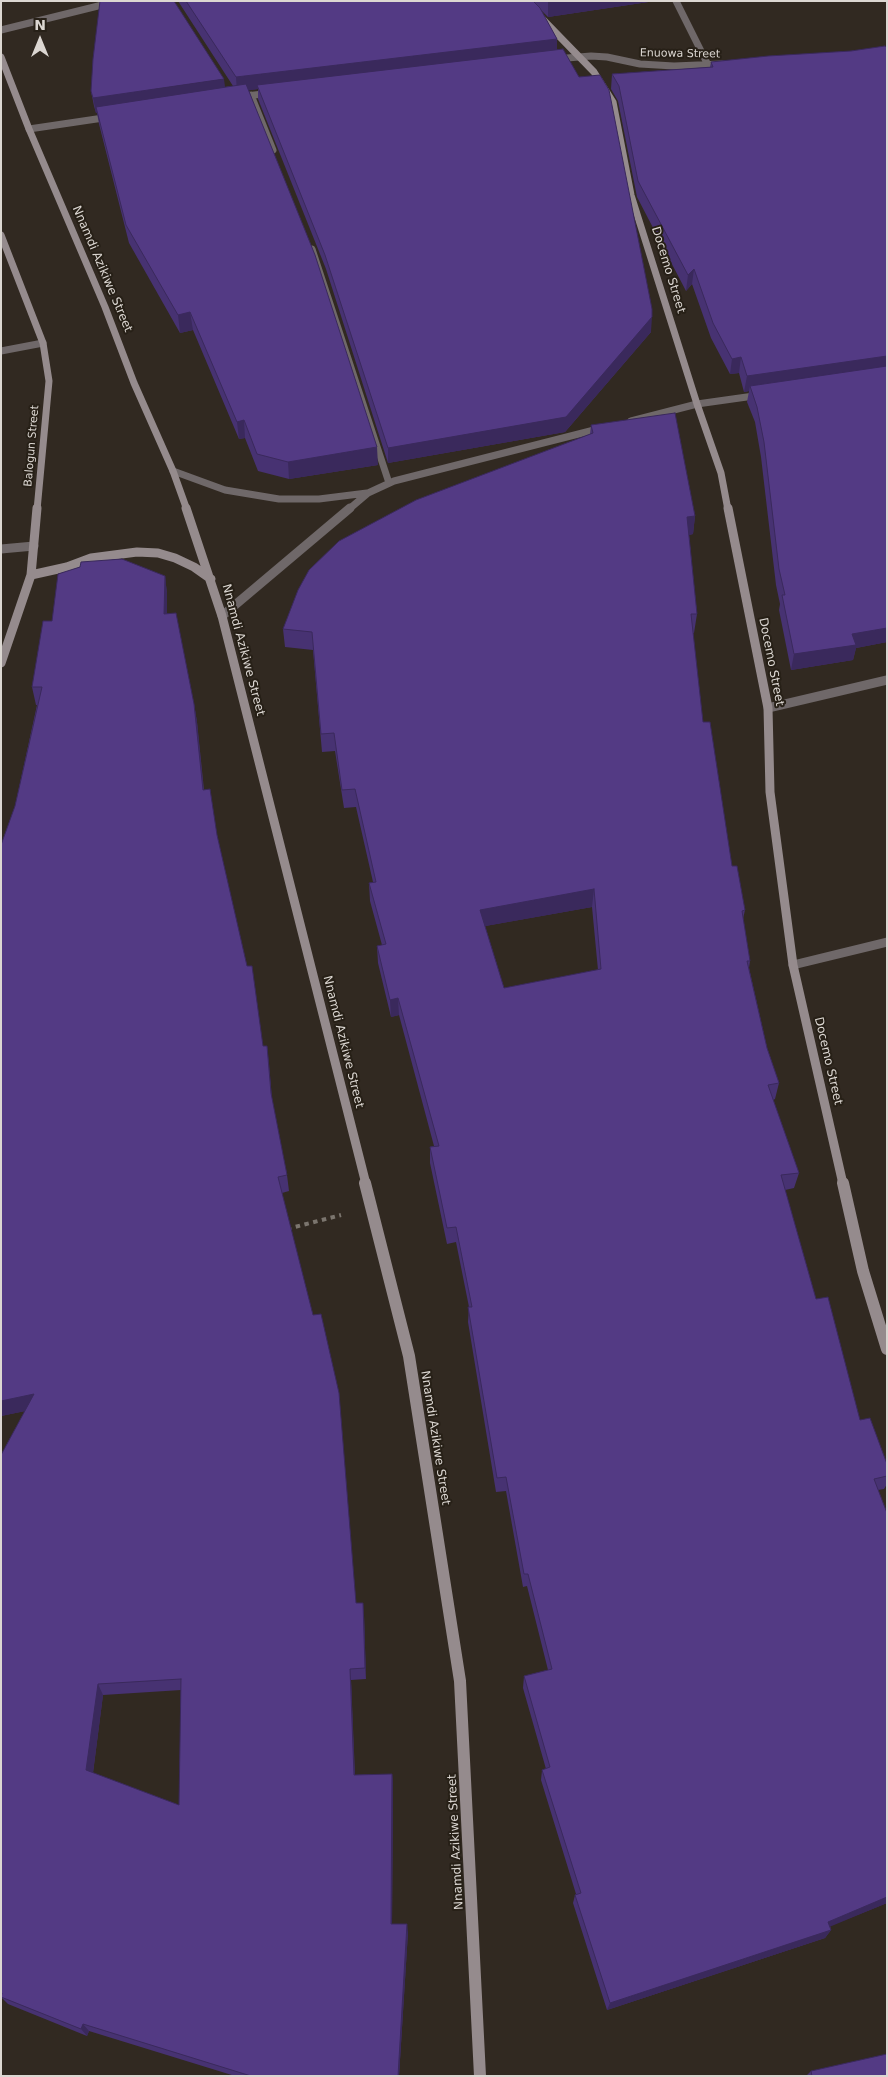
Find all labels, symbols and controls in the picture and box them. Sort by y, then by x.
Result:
north arrow [15,15,65,65]
text: N [34,17,46,33]
street label: Enuowa Street [640,47,720,61]
street label: Nnamdi Azikiwe Street [69,204,135,334]
street label: Docemo Street [648,225,688,315]
street label: Balogun Street [22,405,42,487]
street label: Nnamdi Azikiwe Street [218,582,268,718]
street label: Docemo Street [755,617,787,707]
street label: Nnamdi Azikiwe Street [320,974,366,1110]
street label: Docemo Street [811,1016,845,1106]
street label: Nnamdi Azikiwe Street [417,1370,453,1506]
street label: Nnamdi Azikiwe Street [445,1774,467,1910]

